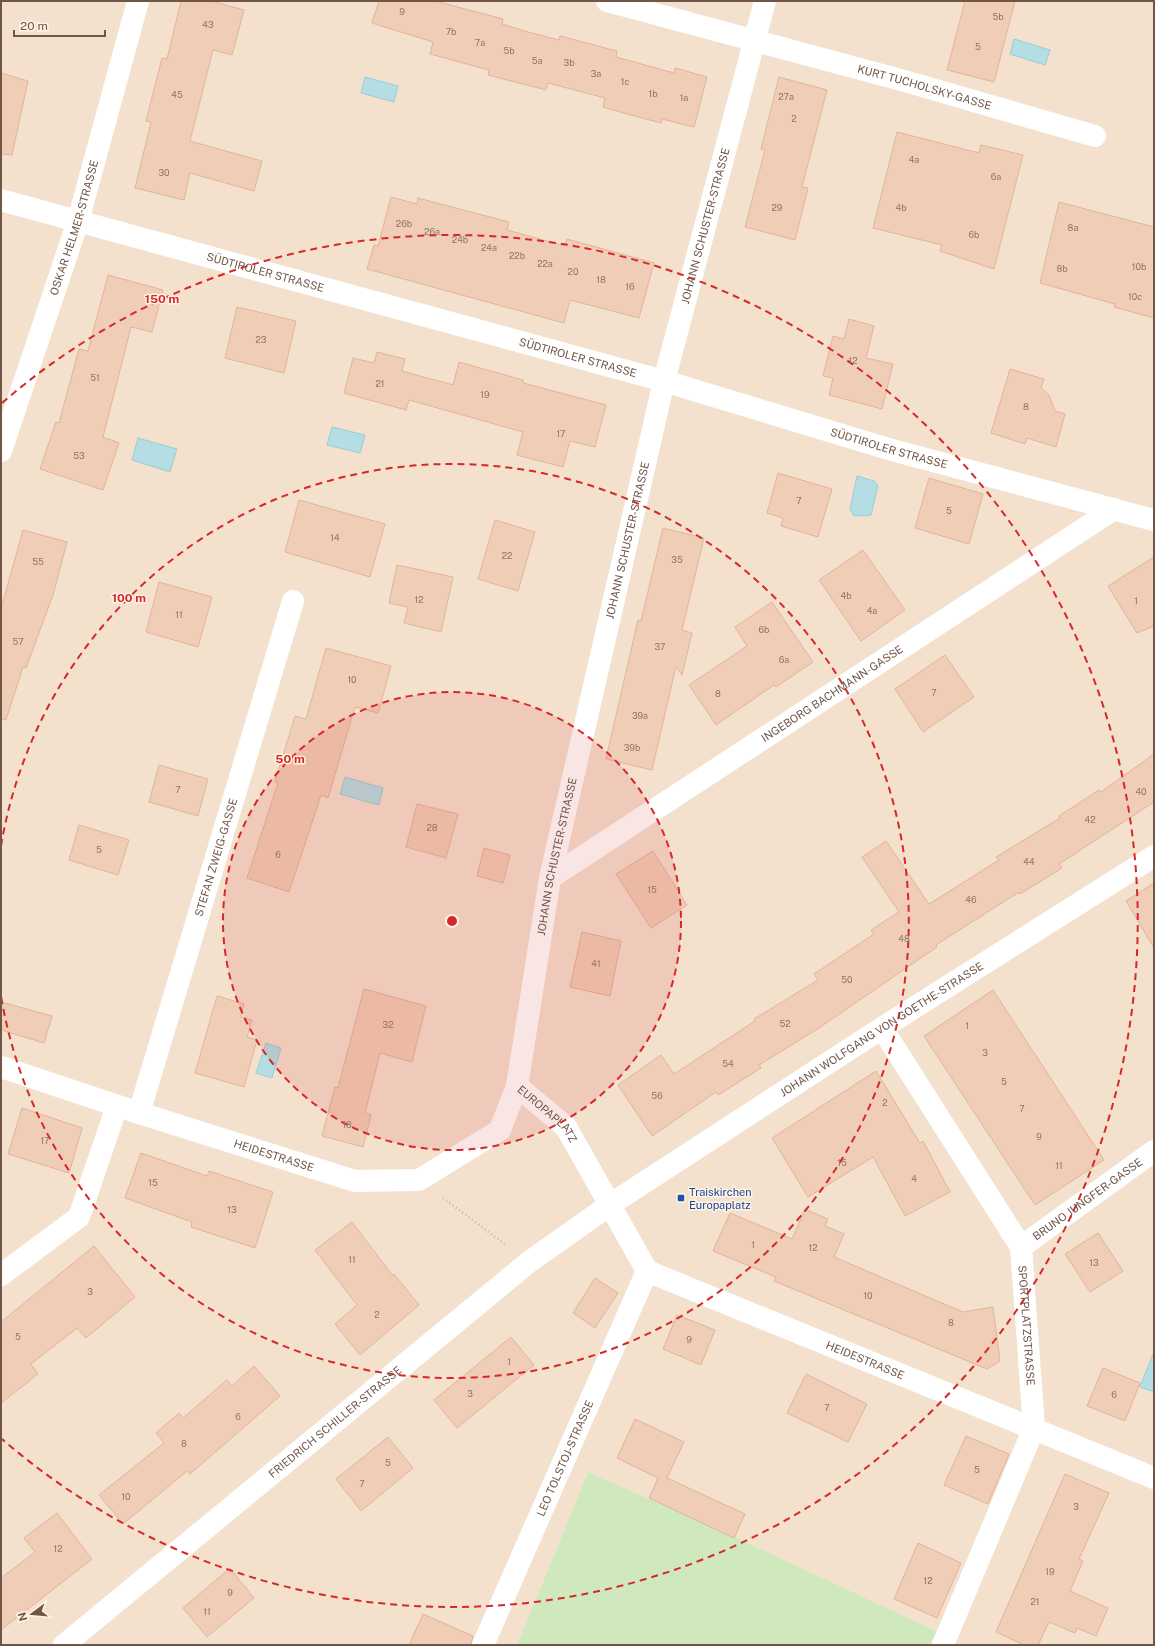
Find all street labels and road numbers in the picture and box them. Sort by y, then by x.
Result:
street label: KURT TUCHOLSKY-GASSE [856,63,993,112]
street label: JOHANN SCHUSTER-STRASSE [679,146,732,305]
street label: OSKAR HELMER-STRASSE [48,159,100,297]
street label: SÜDTIROLER STRASSE [205,250,326,294]
street label: SÜDTIROLER STRASSE [518,336,638,379]
street label: SÜDTIROLER STRASSE [829,426,949,471]
street label: JOHANN SCHUSTER-STRASSE [604,460,651,620]
street label: INGEBORG BACHMANN-GASSE [759,643,905,744]
street label: JOHANN SCHUSTER-STRASSE [535,776,579,936]
street label: STEFAN ZWEIG-GASSE [193,797,239,918]
street label: JOHANN WOLFGANG VON GOETHE-STRASSE [778,959,986,1099]
street label: EUROPAPLATZ [515,1083,580,1145]
street label: HEIDESTRASSE [232,1137,316,1174]
street label: BRUNO JUNGFER-GASSE [1031,1155,1145,1242]
street label: SPORTPLATZSTRASSE [1016,1265,1037,1386]
street label: HEIDESTRASSE [824,1339,906,1381]
street label: FRIEDRICH SCHILLER-STRASSE [266,1364,404,1480]
street label: LEO TOLSTOJ-STRASSE [534,1398,596,1518]

